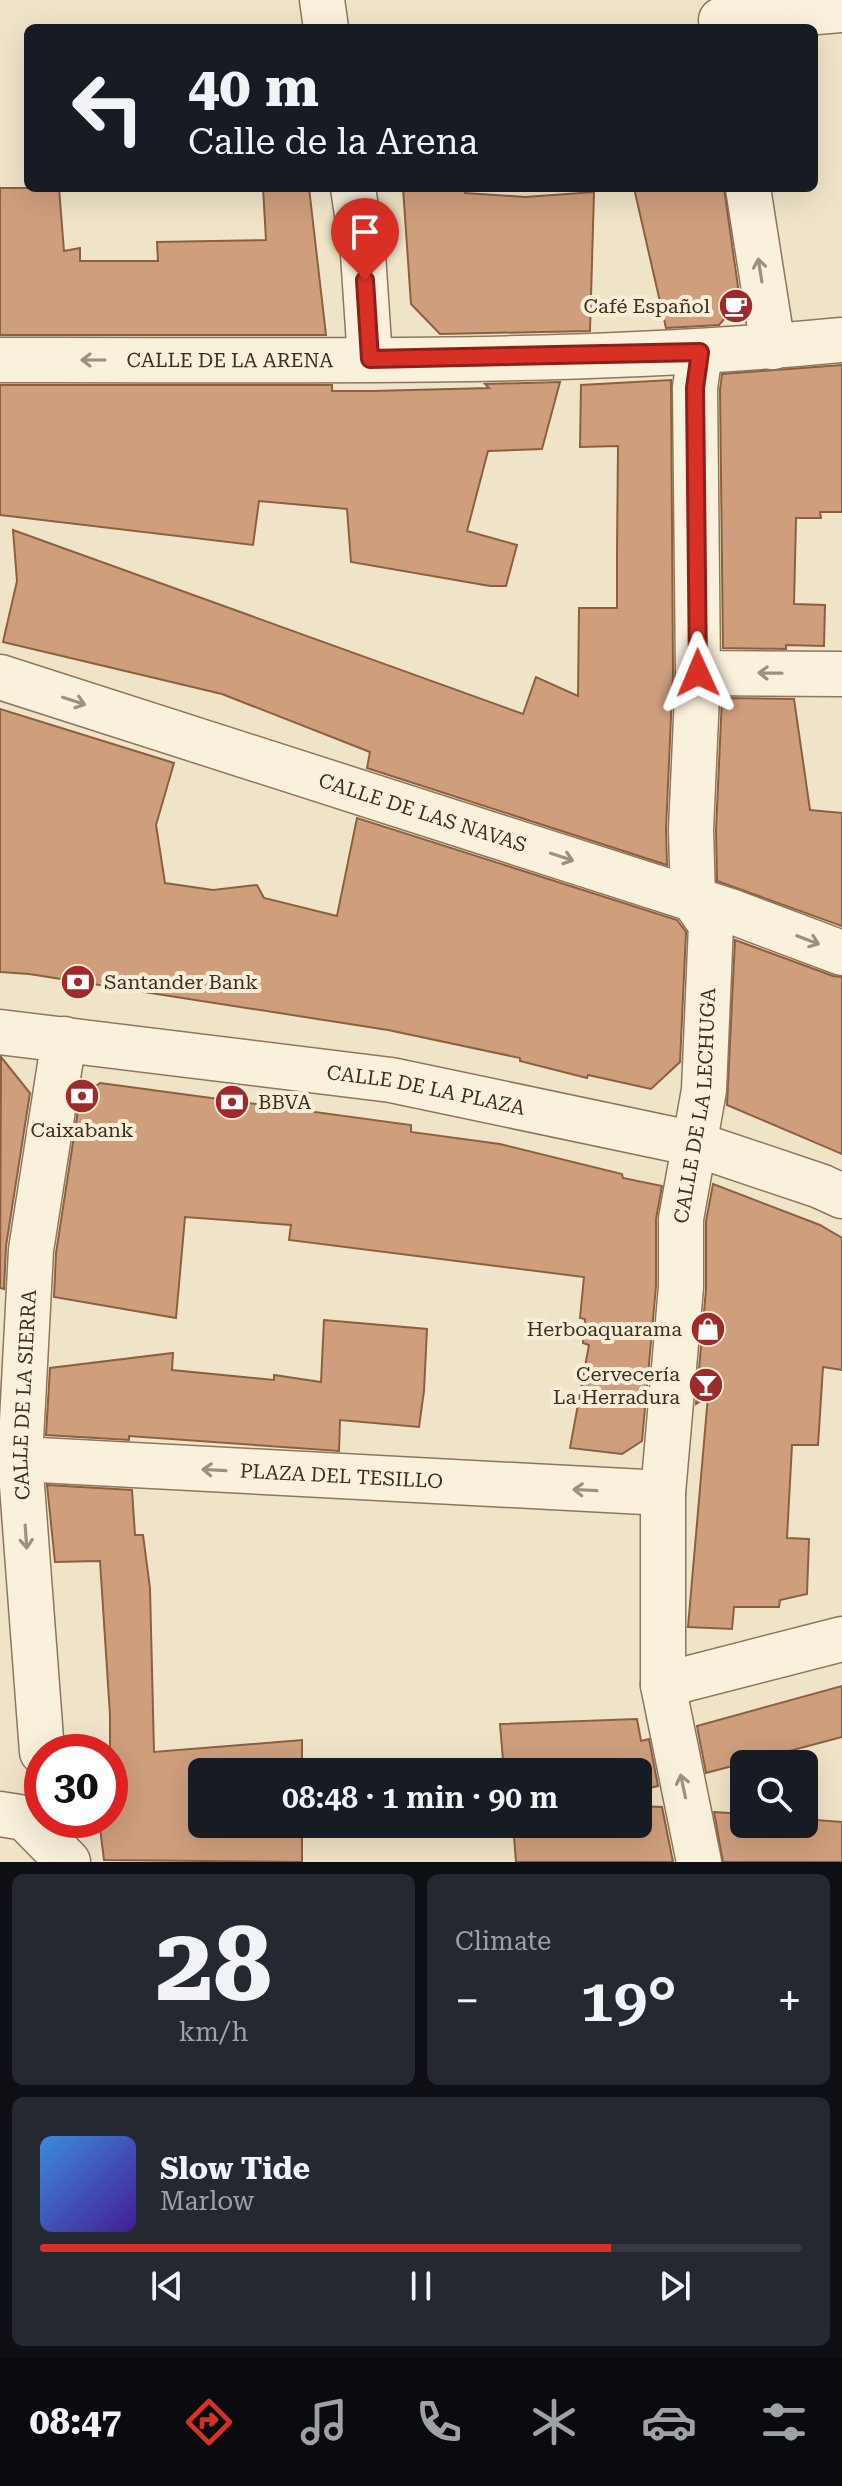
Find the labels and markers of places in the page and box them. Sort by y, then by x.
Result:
pin [331,198,399,280]
cafe icon: Café Español [717,287,755,325]
place label: Café Español [584,294,710,318]
bank icon: Santander Bank [59,963,97,1001]
place label: Santander Bank [104,970,258,994]
bank icon: Caixabank [63,1077,101,1115]
bank icon: BBVA [213,1083,251,1121]
place label: BBVA [258,1090,311,1114]
place label: Caixabank [31,1118,134,1142]
shop icon: Herboaquarama [689,1310,727,1348]
place label: Herboaquarama [527,1317,682,1341]
place label: Cervecería La Herradura [553,1362,680,1409]
bar icon: Cervecería La Herradura [687,1366,725,1404]

